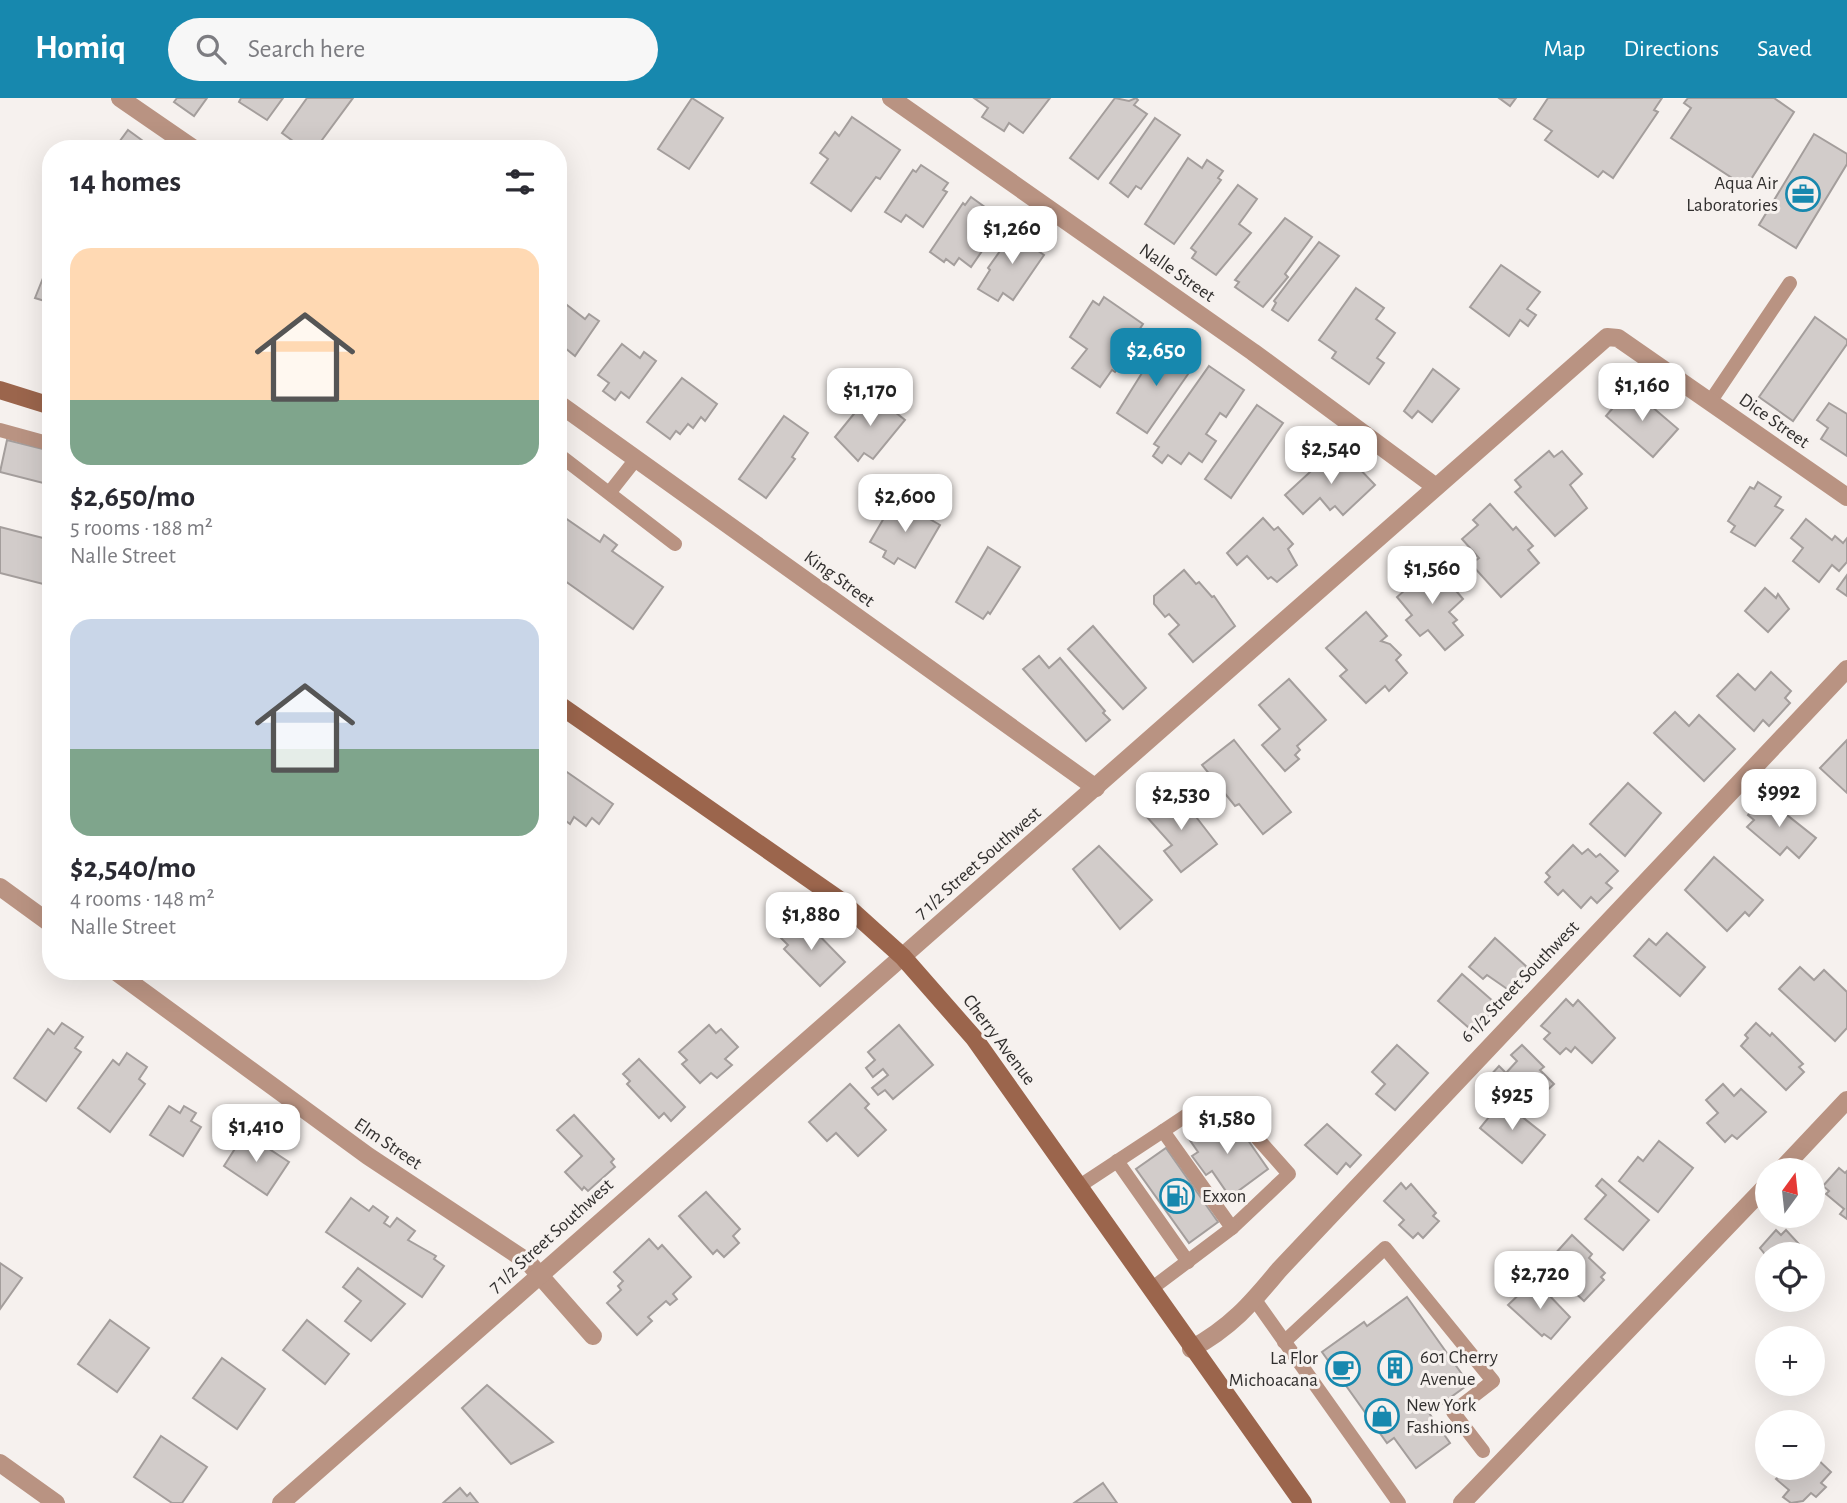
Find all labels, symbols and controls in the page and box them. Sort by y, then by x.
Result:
search box [168,18,658,81]
icon: search [192,30,230,68]
text: Homiq [35,32,126,65]
text: Search here [248,36,365,62]
text: Map [1543,37,1585,61]
text: Directions [1623,37,1719,61]
text: Saved [1757,37,1812,61]
icon: filters [501,163,539,201]
text: 14 homes [70,167,181,197]
place label: Aqua Air Laboratories [1686,174,1778,215]
office icon: Aqua Air Laboratories [1784,175,1822,213]
pin: $1,260 [955,206,1069,266]
text: $1,260 [983,217,1041,240]
street label: Nalle Street [1136,240,1218,306]
icon: home [242,294,368,420]
pin: $2,650 [1099,328,1213,388]
text: $2,650 [1126,339,1186,362]
pin: $1,160 [1585,364,1699,423]
pin: $1,170 [813,368,927,428]
text: $1,160 [1614,374,1670,397]
text: $1,170 [843,379,897,402]
street label: Dice Street [1735,390,1813,452]
pin: $2,540 [1274,426,1388,486]
text: $2,540 [1301,437,1361,460]
pin: $2,600 [848,474,962,534]
text: $2,650/mo [70,482,195,512]
text: $2,600 [874,485,936,508]
text: 5 rooms · 188 m² [70,517,213,540]
text: Nalle Street [70,545,176,568]
pin: $1,560 [1375,546,1489,606]
street label: King Street [800,547,878,611]
text: $1,560 [1404,557,1460,580]
icon: home [242,665,368,791]
pin: $992 [1738,770,1820,829]
pin: $2,530 [1124,772,1238,832]
text: $992 [1757,780,1801,803]
text: $2,530 [1152,783,1210,806]
street label: 7 1/2 Street Southwest [911,803,1045,923]
text: $2,540/mo [70,853,196,883]
text: 4 rooms · 148 m² [70,888,215,911]
pin: $1,880 [754,892,868,952]
text: $1,880 [782,903,840,926]
text: Nalle Street [70,916,176,939]
street label: 6 1/2 Street Southwest [1457,917,1583,1047]
street label: Cherry Avenue [959,991,1039,1089]
pin: $925 [1471,1072,1553,1132]
text: $925 [1491,1083,1533,1106]
pin: $1,580 [1170,1096,1284,1156]
pin: $1,410 [199,1104,313,1164]
text: $1,580 [1198,1107,1256,1130]
text: $1,410 [228,1115,284,1138]
street label: Elm Street [351,1115,425,1173]
north arrow [1755,1158,1825,1228]
map controls [1755,1158,1825,1480]
street label: 7 1/2 Street Southwest [485,1175,617,1297]
fuel station icon: Exxon [1158,1177,1196,1215]
place label: Exxon [1202,1187,1246,1206]
button: locate [1755,1242,1825,1312]
pin: $2,720 [1483,1252,1597,1311]
text: $2,720 [1510,1262,1570,1285]
button: + [1755,1326,1825,1396]
place label: 601 Cherry Avenue [1420,1348,1498,1389]
place label: La Flor Michoacana [1229,1349,1318,1390]
building icon: 601 Cherry Avenue [1376,1349,1414,1387]
cafe icon: La Flor Michoacana [1324,1350,1362,1388]
place label: New York Fashions [1406,1396,1476,1437]
shop icon: New York Fashions [1363,1397,1401,1435]
button: − [1755,1410,1825,1480]

